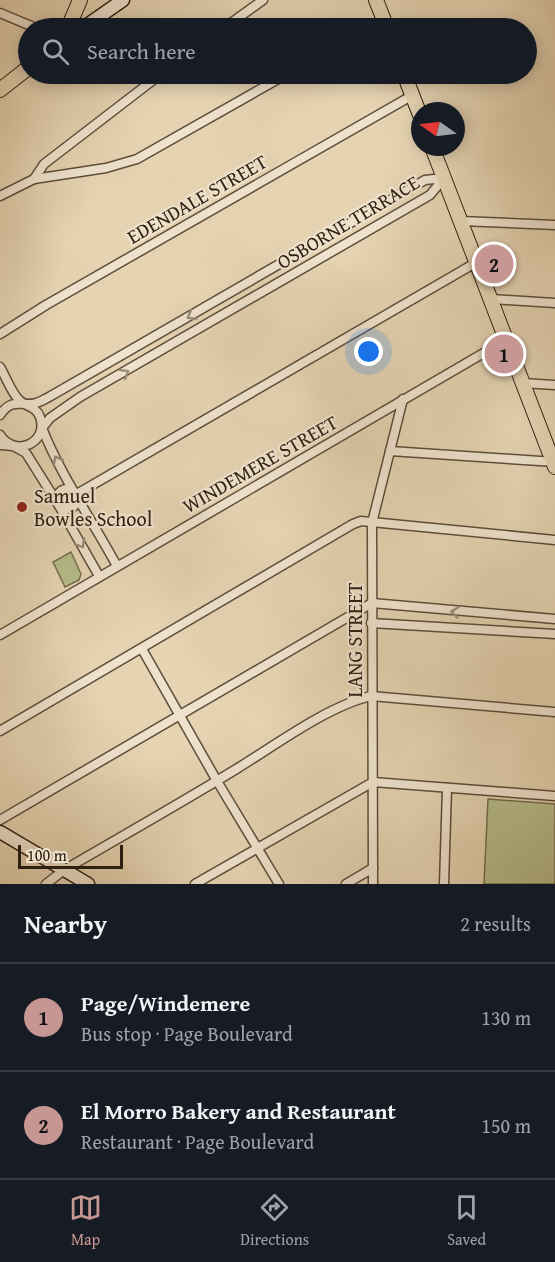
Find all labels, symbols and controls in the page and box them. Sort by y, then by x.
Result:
search box [18,18,537,84]
icon: search [39,35,72,68]
text: Search here [87,35,196,67]
north arrow [411,102,465,156]
street label: EDENDALE STREET [121,147,272,250]
street label: OSBORNE TERRACE [271,168,425,276]
pin: 2 [474,242,514,286]
one-way arrow [187,309,197,320]
pin: 1 [484,332,524,376]
your location [354,337,383,366]
one-way arrow [119,369,129,380]
street label: WINDEMERE STREET [177,407,343,520]
one-way arrow [53,456,64,467]
place label: Samuel Bowles School [34,481,153,533]
marker: Samuel Bowles School [15,500,29,514]
one-way arrow [74,538,85,548]
street label: LANG STREET [340,582,369,698]
one-way arrow [450,606,459,619]
scale bar [18,842,123,870]
text: 100 m [27,843,67,867]
text: Nearby [24,904,107,943]
text: 2 results [460,909,531,938]
text: Page/Windemere [81,987,250,1019]
text: 1 [38,1003,49,1032]
text: 130 m [481,1003,531,1032]
text: Bus stop · Page Boulevard [81,1019,293,1048]
text: El Morro Bakery and Restaurant [81,1095,396,1127]
text: 2 [38,1111,49,1140]
text: 150 m [481,1111,531,1140]
text: Restaurant · Page Boulevard [81,1127,314,1156]
tab: Map [69,1191,102,1251]
tab: Directions [240,1191,309,1251]
tab: Saved [447,1191,486,1251]

